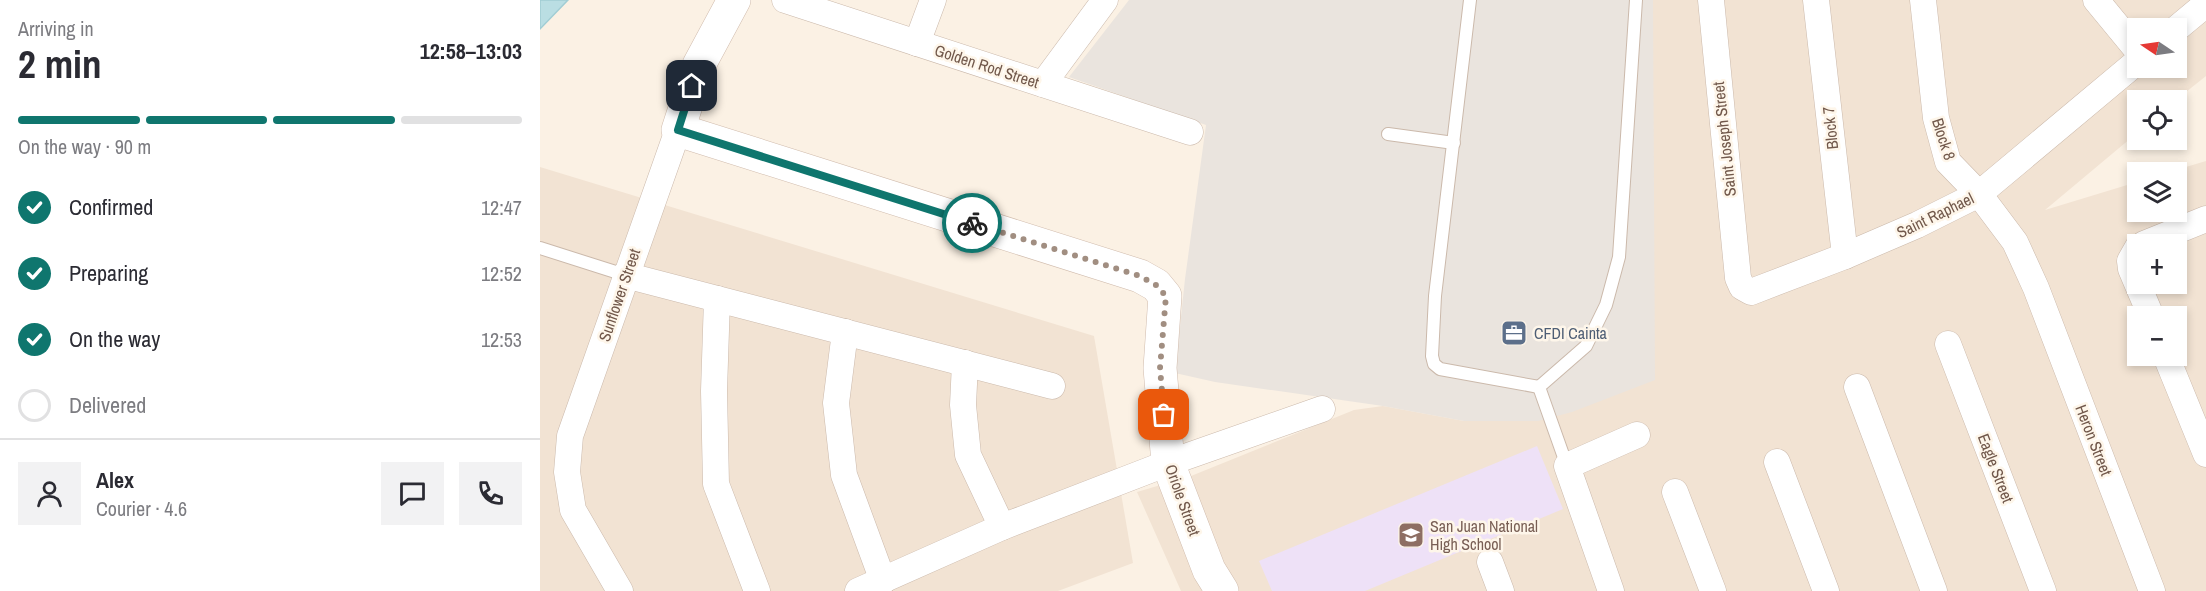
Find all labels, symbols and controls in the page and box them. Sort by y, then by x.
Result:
text: Arriving in [18,15,94,42]
north arrow [2127,18,2187,78]
map controls [2127,18,2187,366]
text: 12:58–13:03 [420,36,522,66]
text: 2 min [18,38,102,90]
street label: Golden Rod Street [932,39,1042,93]
pin [666,60,717,111]
icon: home [675,69,708,102]
street label: Saint Joseph Street [1707,80,1741,197]
button: locate [2127,90,2187,150]
street label: Block 7 [1817,105,1843,151]
street label: Block 8 [1927,115,1961,163]
text: On the way · 90 m [18,133,151,160]
button: layers [2127,162,2187,222]
street label: Saint Raphael [1893,187,1977,243]
icon: check [18,191,51,224]
text: Confirmed [69,192,153,222]
courier [942,193,1002,253]
text: 12:47 [481,194,522,221]
icon: bike [956,207,989,240]
button: + [2127,234,2187,294]
street label: Sunflower Street [593,245,645,344]
icon: check [18,257,51,290]
text: Preparing [69,258,148,288]
text: 12:52 [481,260,522,287]
button: − [2127,306,2187,366]
office icon: CFDI Cainta [1499,318,1529,348]
place label: CFDI Cainta [1534,322,1608,344]
icon: check [18,323,51,356]
text: On the way [69,324,160,354]
text: 12:53 [481,326,522,353]
pin [1138,389,1189,440]
text: Delivered [69,390,146,420]
icon: bag [1147,398,1180,431]
street label: Heron Street [2070,401,2118,479]
street label: Eagle Street [1973,430,2019,506]
street label: Oriole Street [1160,461,1206,539]
button: person [18,462,81,525]
button: chat [381,462,444,525]
button: phone [459,462,522,525]
text: Alex [96,465,134,495]
text: Courier · 4.6 [96,495,187,522]
place label: San Juan National High School [1430,515,1538,555]
school or university icon: San Juan National High School [1396,520,1426,550]

